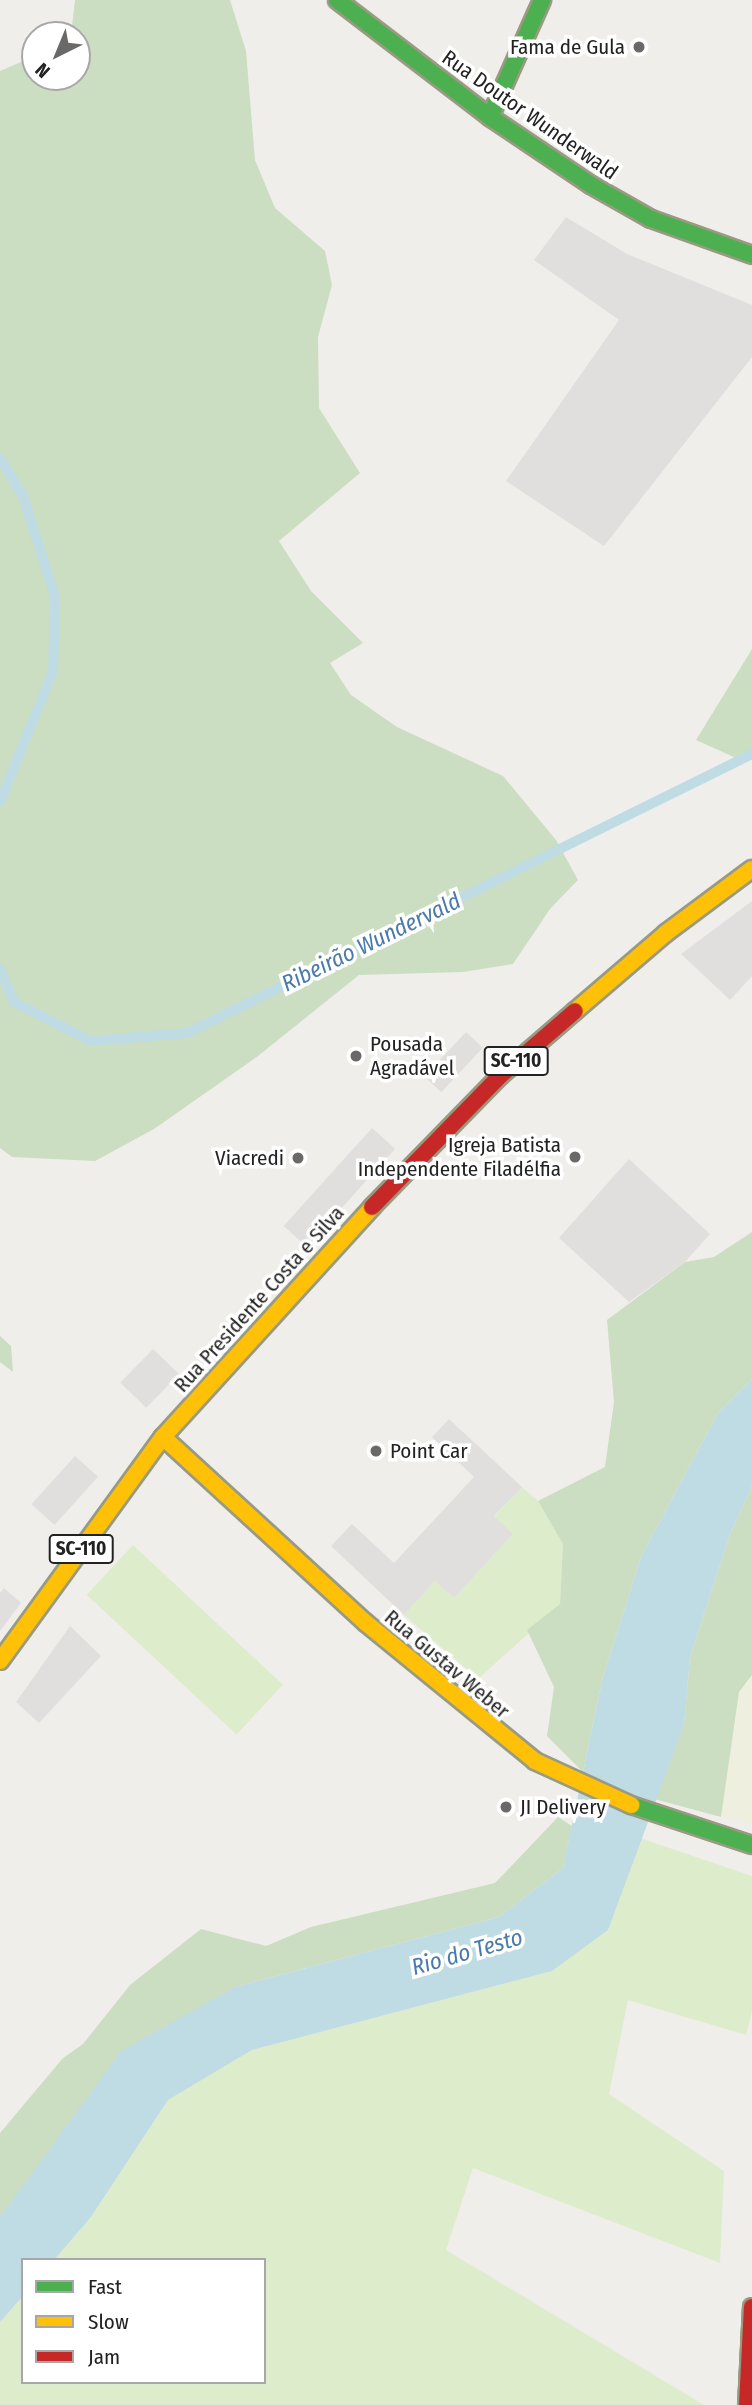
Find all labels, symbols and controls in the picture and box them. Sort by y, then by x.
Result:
north arrow [21,21,91,91]
place label: Fama de Gula [510,34,625,60]
marker: Fama de Gula [631,39,647,55]
street label: Rua Doutor Wunderwald [437,45,623,185]
text: N [31,58,55,83]
water label: Ribeirão Wundervald [277,887,465,997]
place label: Pousada Agradável [370,1031,454,1081]
road number: SC-110 [483,1046,549,1077]
marker: Pousada Agradável [348,1048,364,1064]
place label: Igreja Batista Independente Filadélfia [358,1132,561,1182]
place label: Viacredi [215,1145,284,1171]
marker: Igreja Batista Independente Filadélfia [567,1149,583,1165]
marker: Viacredi [290,1150,306,1166]
street label: Rua Presidente Costa e Silva [169,1201,349,1397]
place label: Point Car [390,1438,468,1464]
marker: Point Car [368,1443,384,1459]
road number: SC-110 [48,1534,114,1564]
street label: Rua Gustav Weber [379,1604,515,1724]
place label: JI Delivery [520,1794,606,1820]
marker: JI Delivery [498,1799,514,1815]
water label: Rio do Testo [408,1923,526,1981]
legend [21,2258,266,2384]
text: Fast [88,2274,122,2300]
text: Slow [88,2309,129,2335]
text: Jam [88,2344,120,2370]

